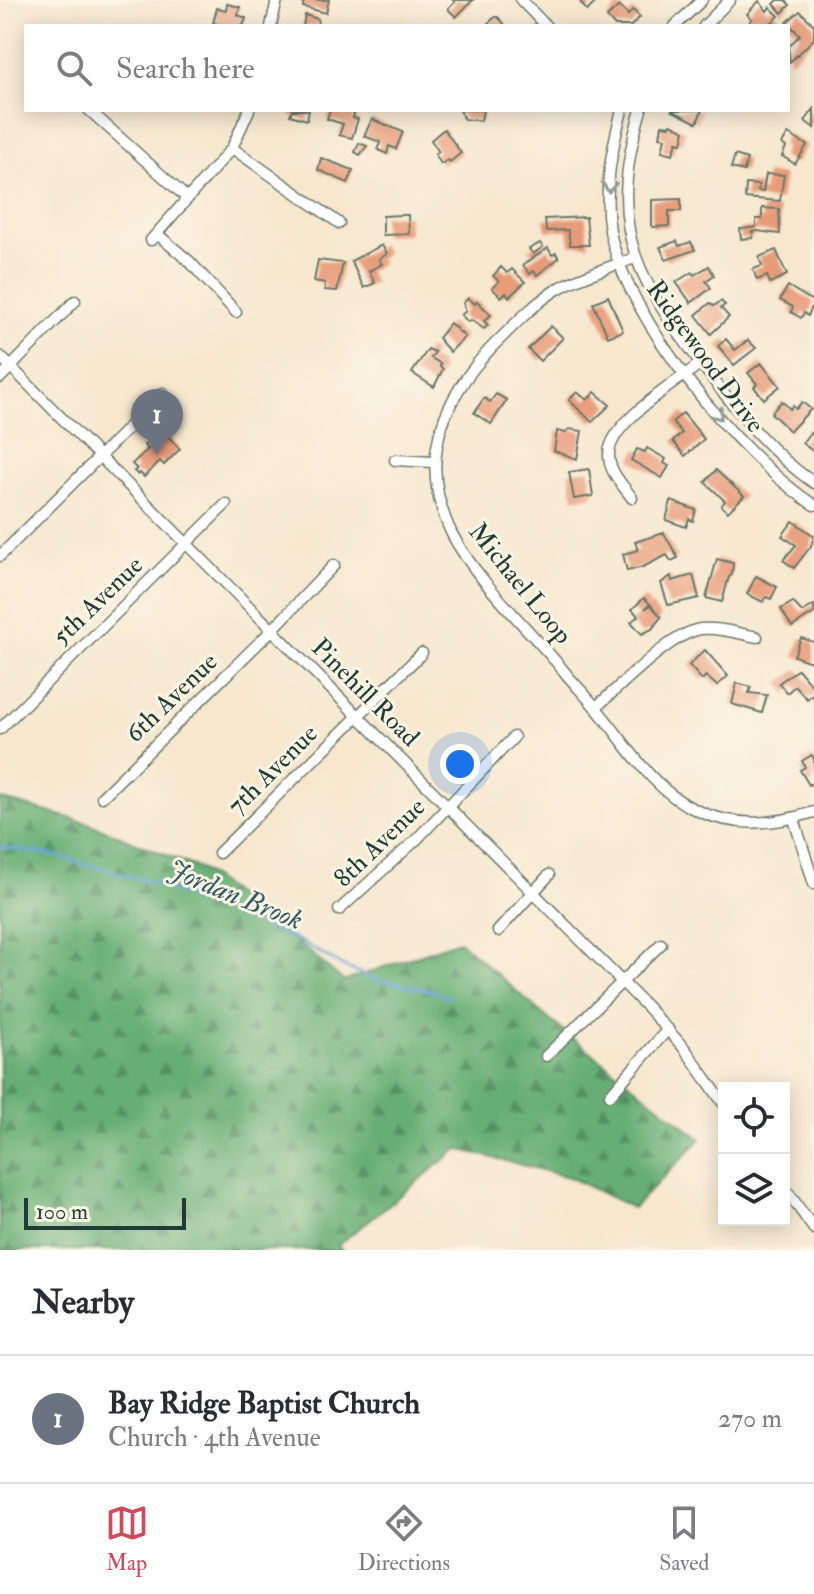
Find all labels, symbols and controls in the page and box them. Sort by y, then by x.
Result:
search box [24,24,790,112]
icon: search [52,46,96,90]
text: Search here [116,50,255,87]
one-way arrow [601,181,618,194]
street label: Ridgewood Drive [639,274,771,439]
pin: 1 [131,389,183,455]
one-way arrow [708,406,723,420]
street label: Michael Loop [461,516,579,651]
street label: 5th Avenue [45,549,150,652]
street label: Pinehill Road [304,632,426,754]
street label: 6th Avenue [119,646,225,749]
street label: 7th Avenue [221,718,325,822]
your location [440,744,480,784]
street label: 8th Avenue [327,791,432,894]
water label: Jordan Brook [163,853,308,938]
map controls [718,1082,790,1226]
button: locate [718,1082,790,1154]
button: layers [718,1154,790,1226]
scale bar [24,1194,186,1230]
text: 100 m [36,1198,88,1226]
text: Nearby [32,1281,134,1324]
text: Bay Ridge Baptist Church [108,1385,420,1422]
text: 1 [53,1403,63,1435]
text: 270 m [718,1403,782,1435]
text: Church · 4th Avenue [108,1422,321,1454]
tab: Map [105,1501,149,1577]
tab: Directions [358,1501,450,1577]
tab: Saved [659,1501,709,1577]

